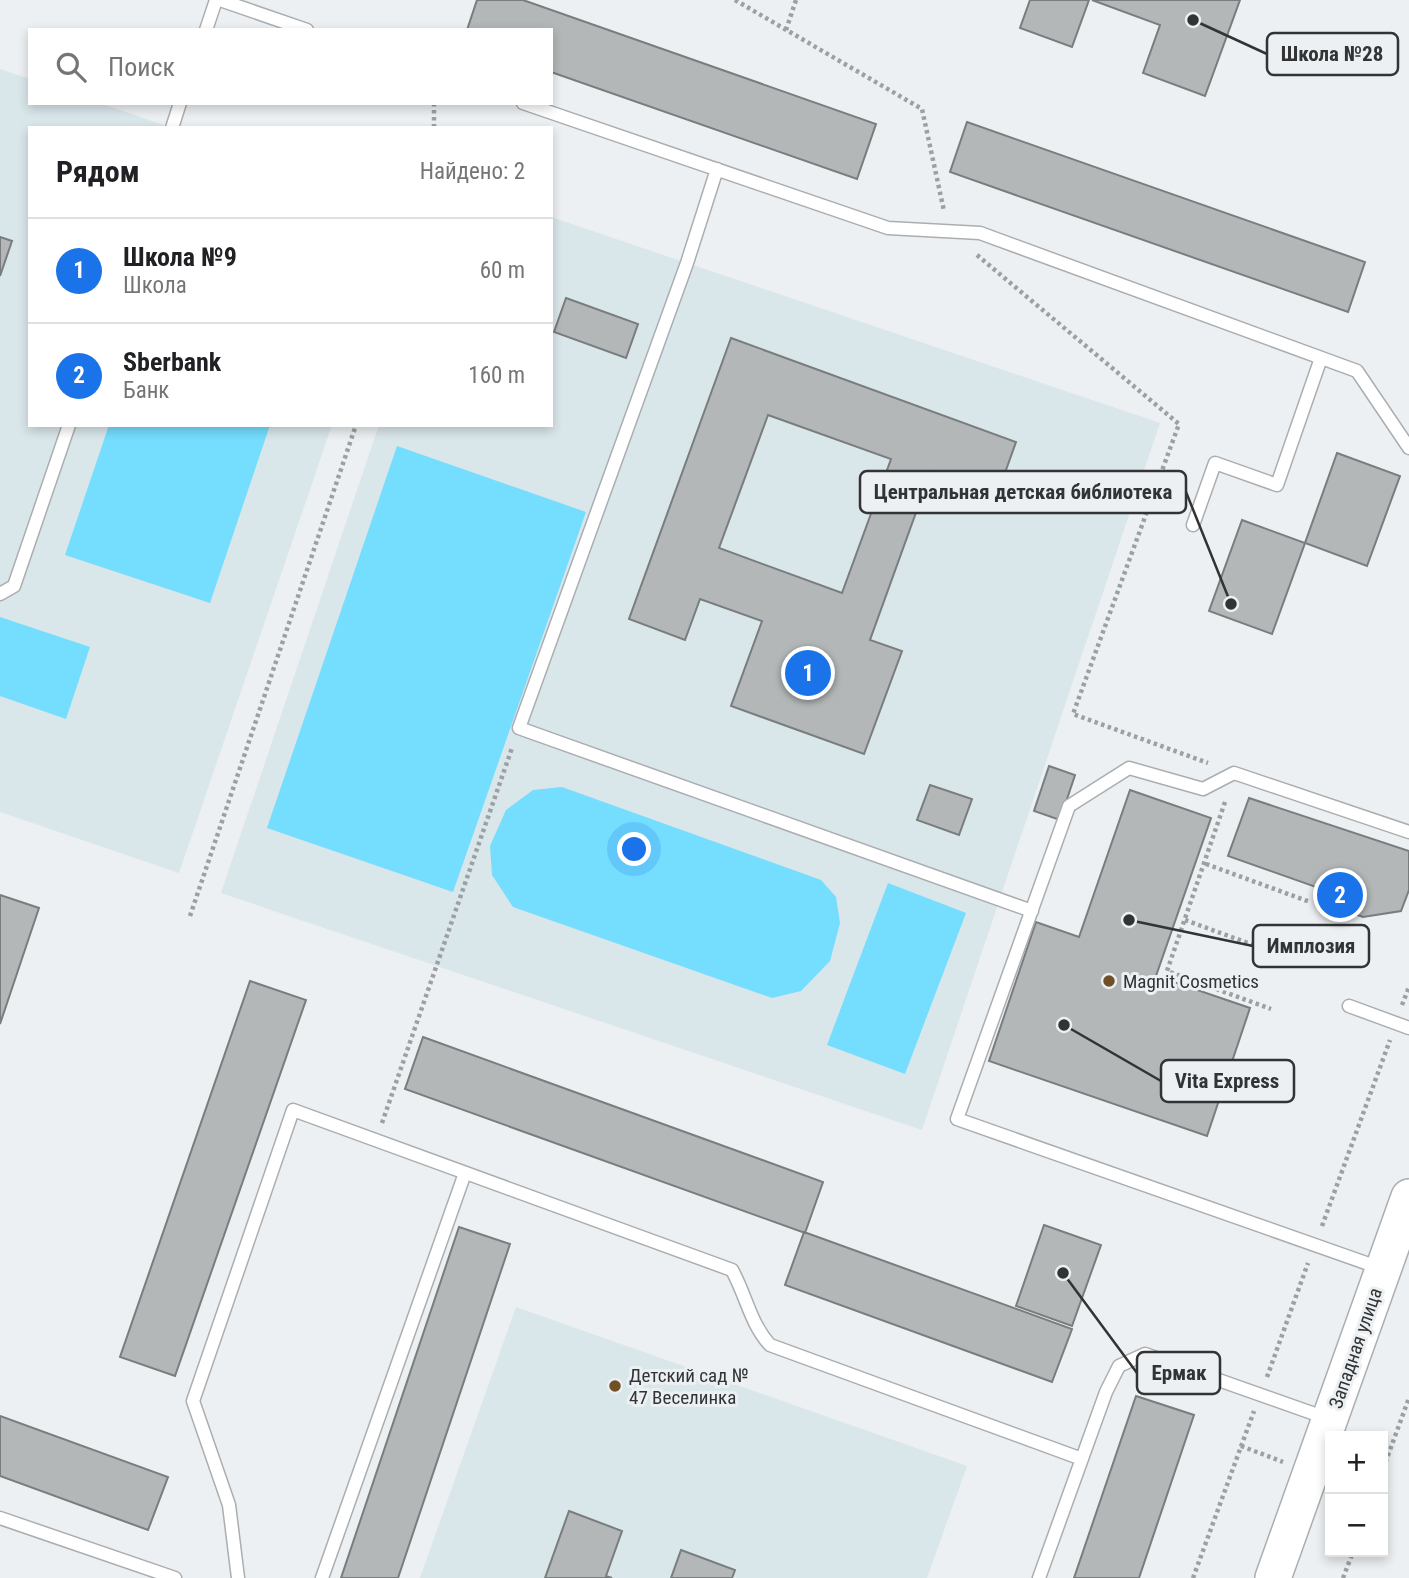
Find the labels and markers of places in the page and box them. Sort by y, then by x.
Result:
callout: Школа №28 [1267,33,1398,75]
callout: Центральная детская библиотека [860,471,1186,513]
pin: 1 [785,647,831,699]
pin: 2 [1317,869,1363,921]
callout: Имплозия [1253,925,1369,967]
place label: Magnit Cosmetics [1123,970,1259,993]
marker: Magnit Cosmetics [1101,973,1117,989]
callout: Vita Express [1161,1060,1294,1102]
callout: Ермак [1137,1352,1220,1394]
place label: Детский сад № 47 Веселинка [629,1364,749,1409]
marker: Детский сад № 47 Веселинка [607,1378,623,1394]

